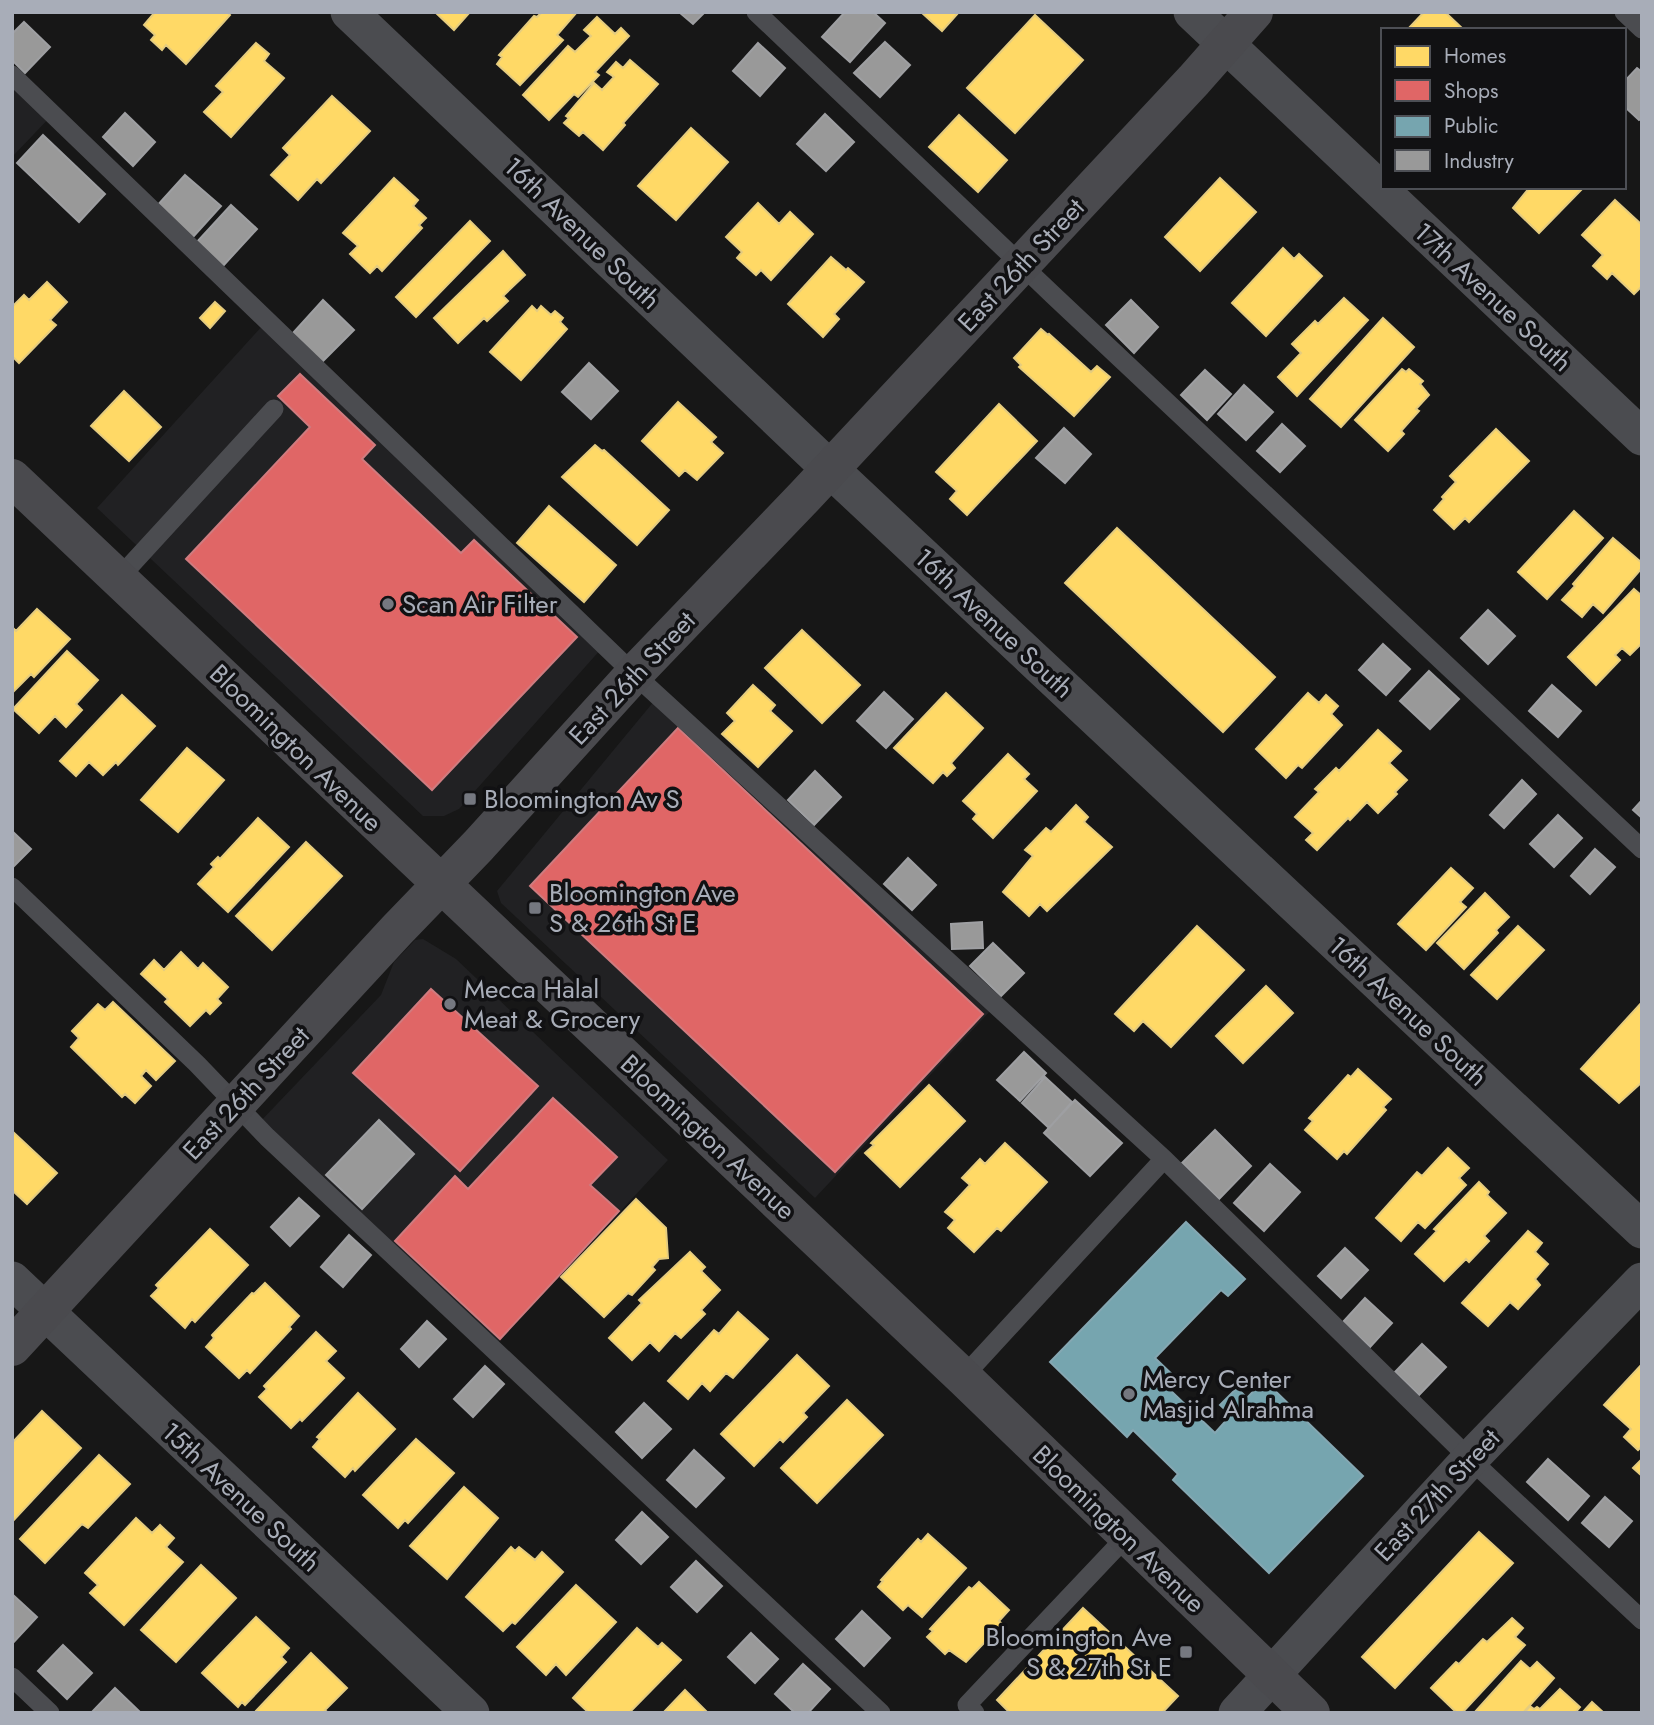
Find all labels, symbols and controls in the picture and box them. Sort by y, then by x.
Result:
legend [1381,28,1626,189]
text: Homes [1444,41,1506,71]
text: Shops [1444,76,1498,106]
text: Public [1444,111,1498,141]
text: Industry [1444,146,1515,176]
street label: 16th Avenue South [495,148,669,318]
street label: East 26th Street [949,189,1094,340]
street label: 17th Avenue South [1406,214,1580,380]
street label: 16th Avenue South [906,539,1082,707]
place label: Scan Air Filter [402,585,558,623]
marker: Scan Air Filter [380,596,396,612]
street label: East 26th Street [560,602,705,753]
street label: Bloomington Avenue [201,655,391,841]
place label: Bloomington Av S [484,780,680,818]
marker: Bloomington Av S [462,791,478,807]
place label: Bloomington Ave S & 26th St E [549,874,736,942]
marker: Bloomington Ave S & 26th St E [527,900,543,916]
street label: 16th Avenue South [1320,927,1496,1095]
place label: Mecca Halal Meat & Grocery [464,970,641,1038]
marker: Mecca Halal Meat & Grocery [442,996,458,1012]
street label: East 26th Street [174,1017,319,1168]
street label: Bloomington Avenue [612,1046,804,1228]
place label: Mercy Center Masjid Alrahma [1143,1360,1314,1428]
marker: Mercy Center Masjid Alrahma [1121,1386,1137,1402]
street label: 15th Avenue South [153,1413,329,1581]
street label: East 27th Street [1365,1420,1509,1570]
street label: Bloomington Avenue [1024,1436,1214,1622]
place label: Bloomington Ave S & 27th St E [985,1618,1172,1686]
marker: Bloomington Ave S & 27th St E [1178,1644,1194,1660]

